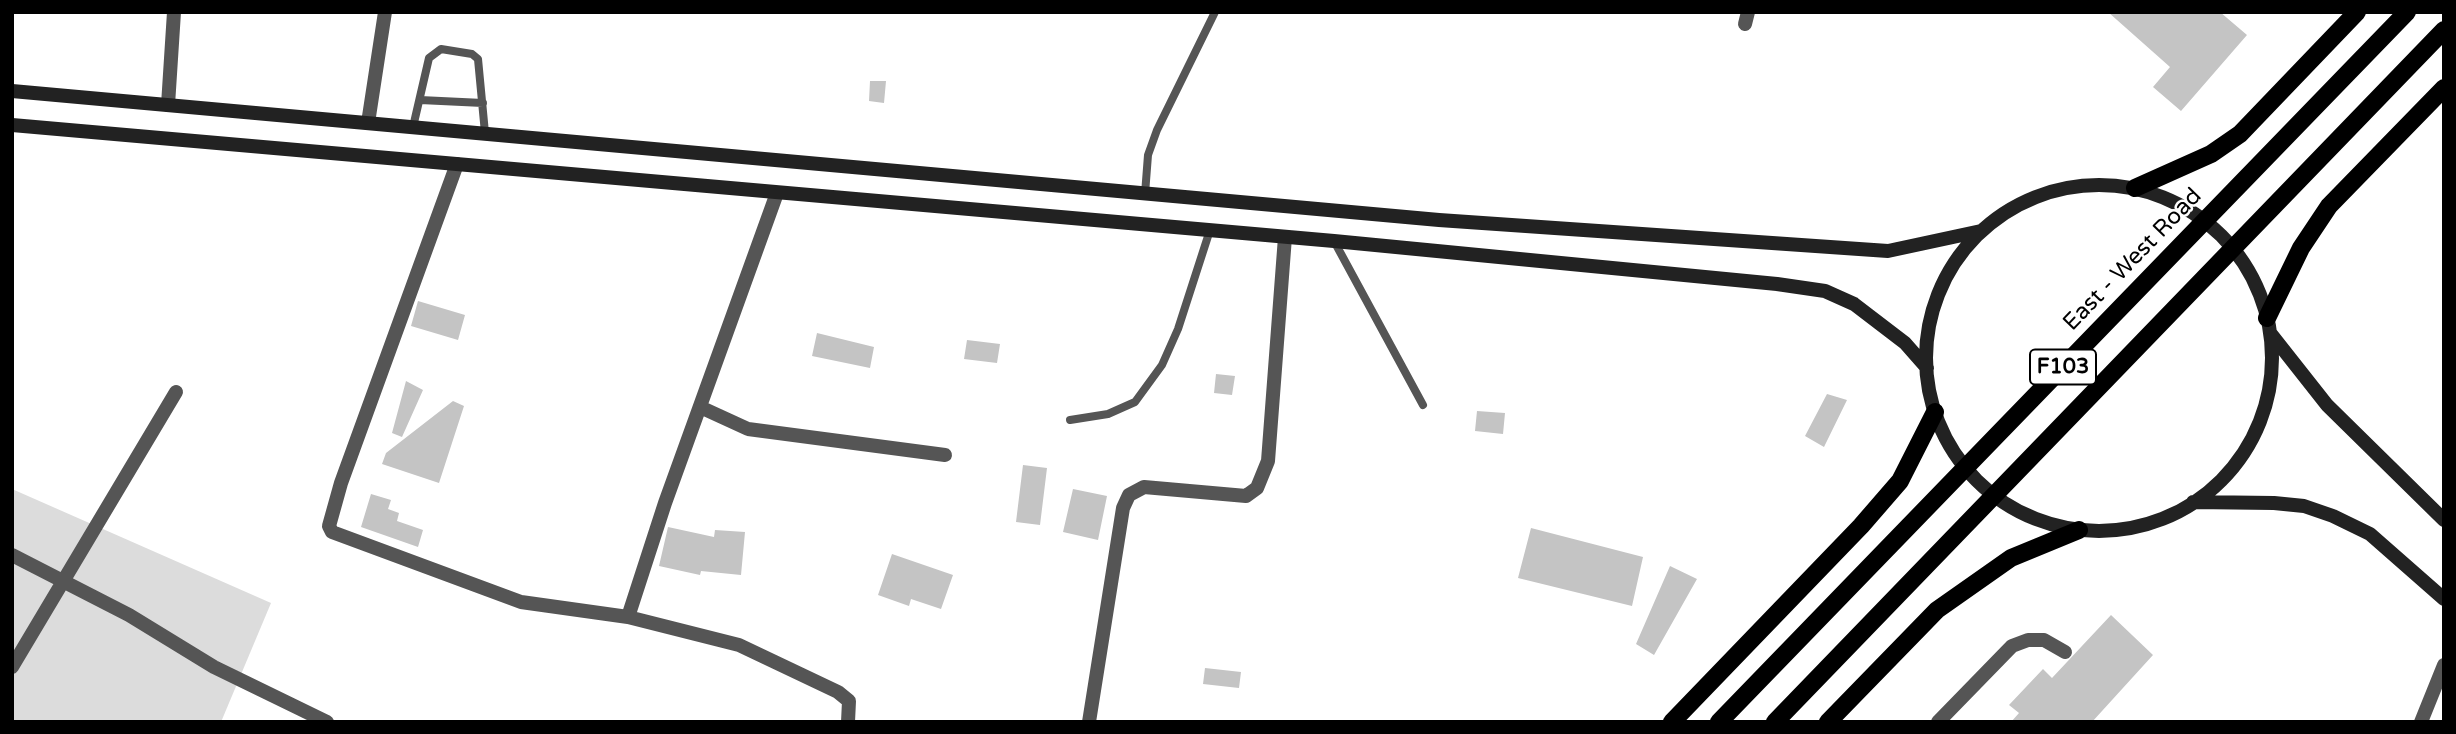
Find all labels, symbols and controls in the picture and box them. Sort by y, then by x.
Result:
street label: East - West Road [2058,183,2208,337]
road number: F103 [2030,350,2096,384]

